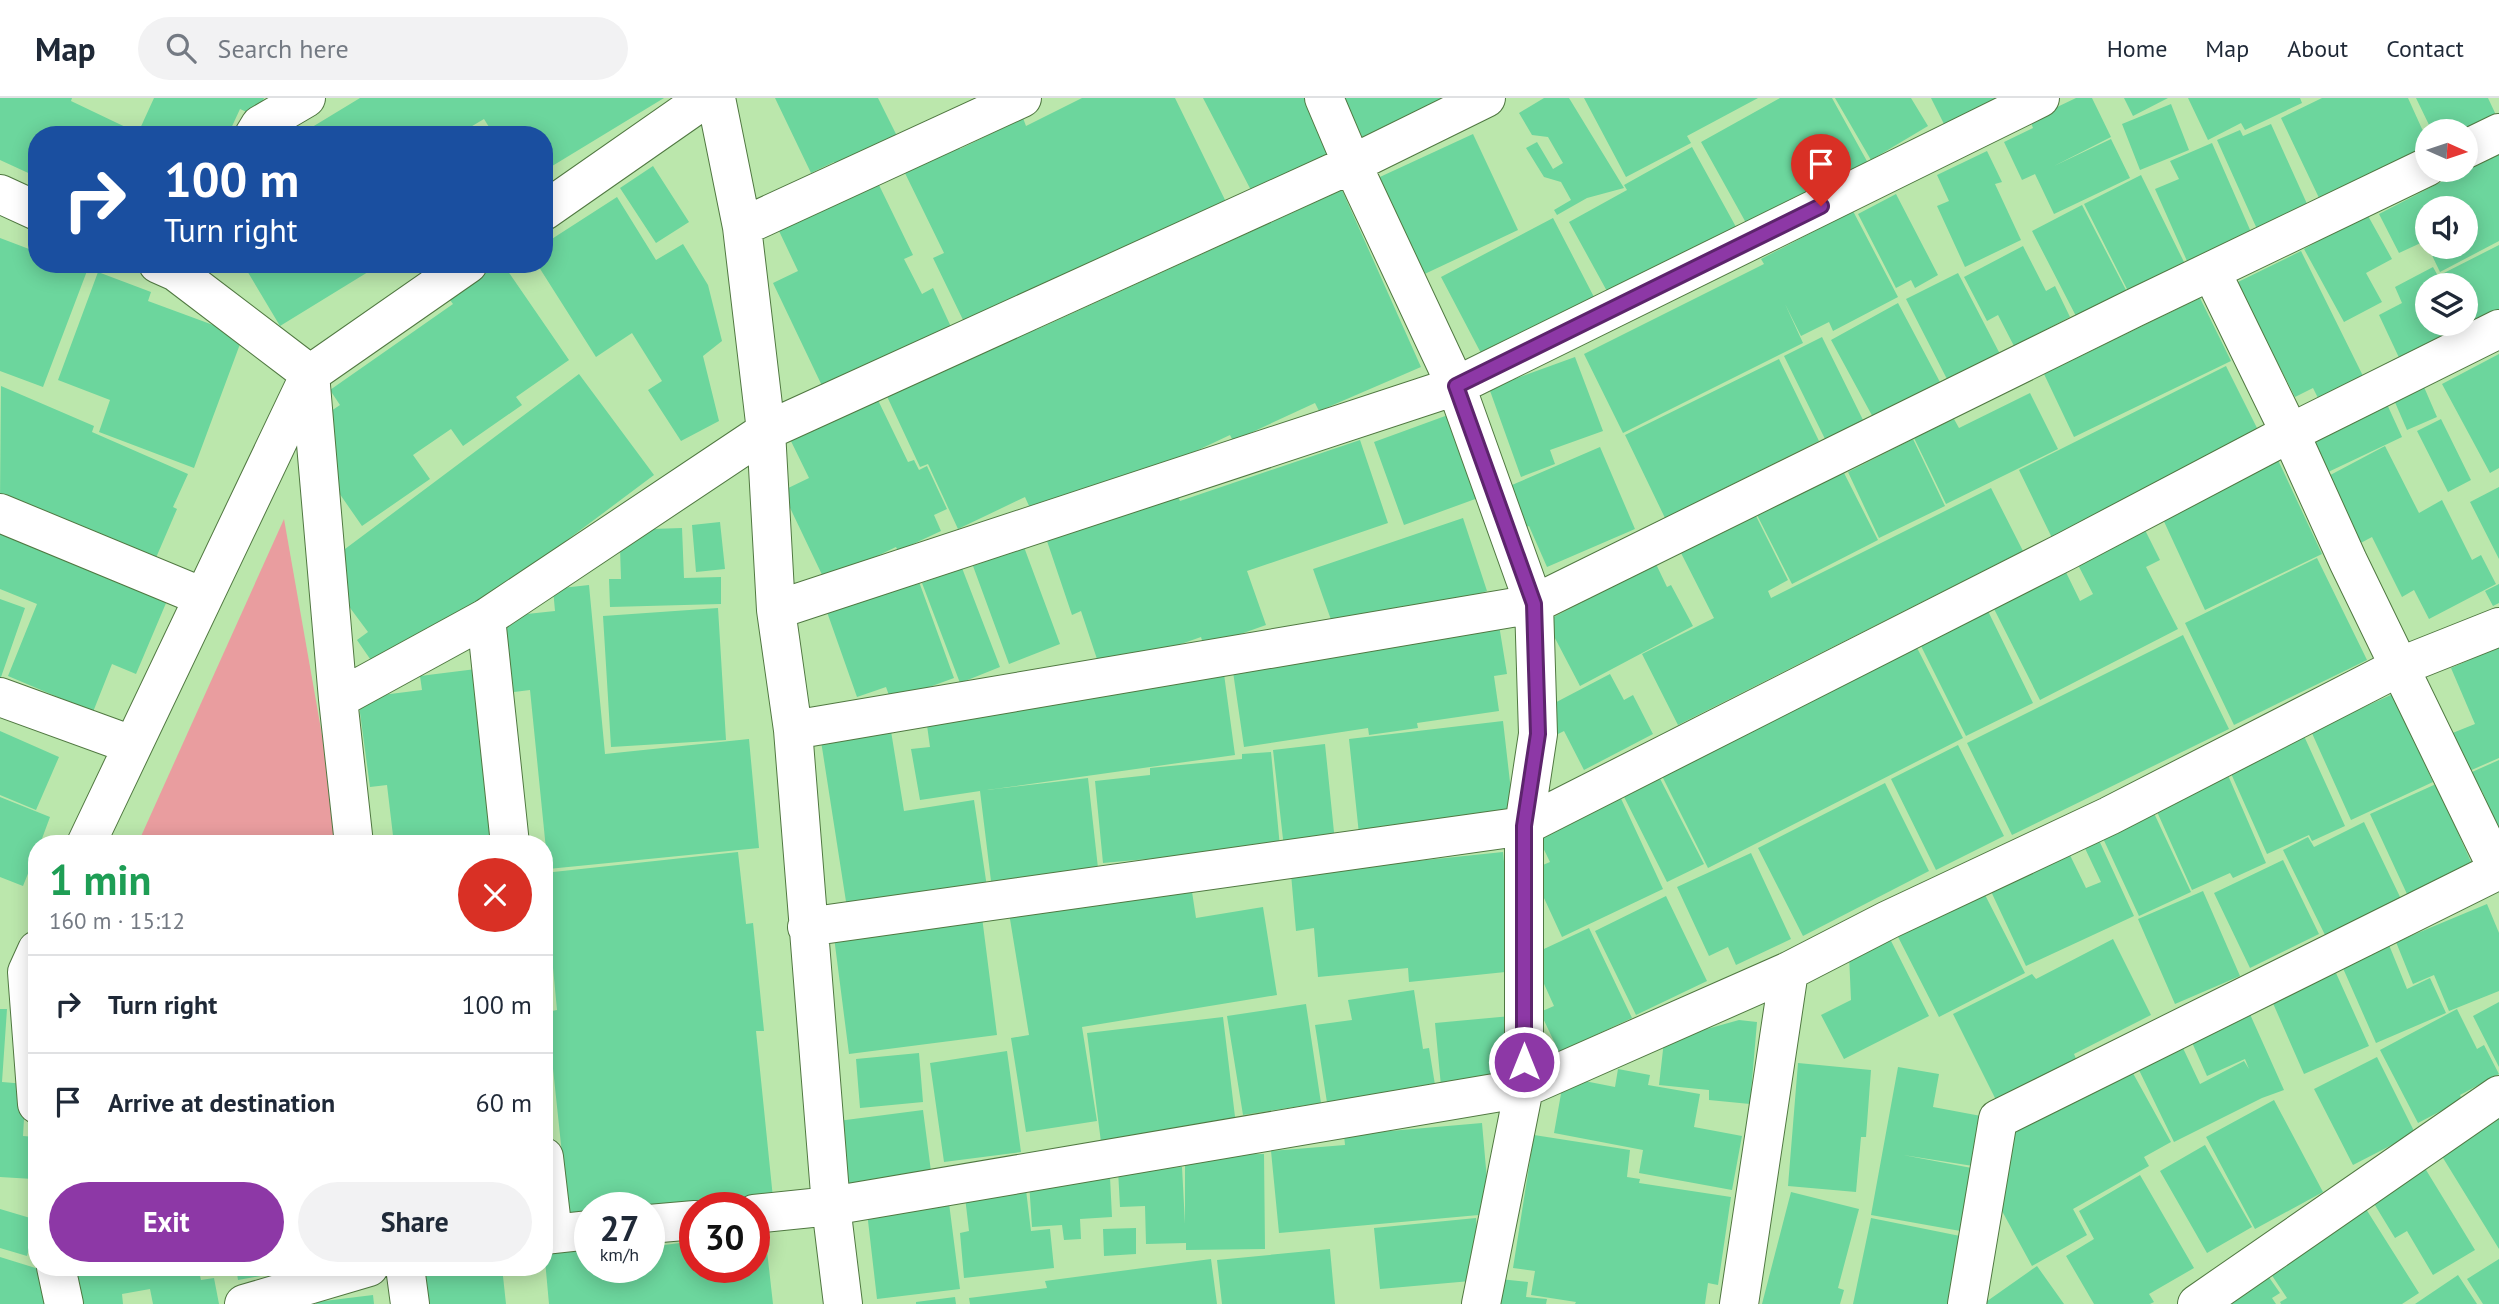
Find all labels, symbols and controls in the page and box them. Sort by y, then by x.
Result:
search box [138,17,628,80]
text: Map [35,27,96,70]
icon: search [162,29,200,67]
text: Search here [218,32,349,65]
text: Home [2107,33,2167,64]
text: Map [2205,33,2249,64]
text: About [2287,33,2348,64]
text: Contact [2386,33,2464,64]
north arrow [2415,119,2478,182]
map controls [2415,119,2478,336]
pin [1791,134,1851,206]
icon: arrive [1802,145,1840,183]
text: 100 m [164,147,299,211]
icon: right [49,154,140,245]
button: sound [2415,196,2478,259]
text: Turn right [164,209,298,251]
button: layers [2415,273,2478,336]
text: 1 min [49,852,151,907]
button: close [458,858,532,932]
text: 160 m · 15:12 [49,906,185,935]
icon: right [49,985,87,1023]
text: Turn right [108,988,217,1021]
text: 100 m [461,988,532,1021]
position arrow [1487,1025,1561,1099]
icon: arrive [49,1083,87,1121]
text: Arrive at destination [108,1086,335,1119]
text: 60 m [476,1086,532,1119]
button: Exit [49,1182,284,1262]
button: Share [298,1182,532,1262]
speed limit sign: 30 [679,1192,770,1283]
text: 27 [600,1205,639,1251]
text: km/h [600,1243,639,1266]

